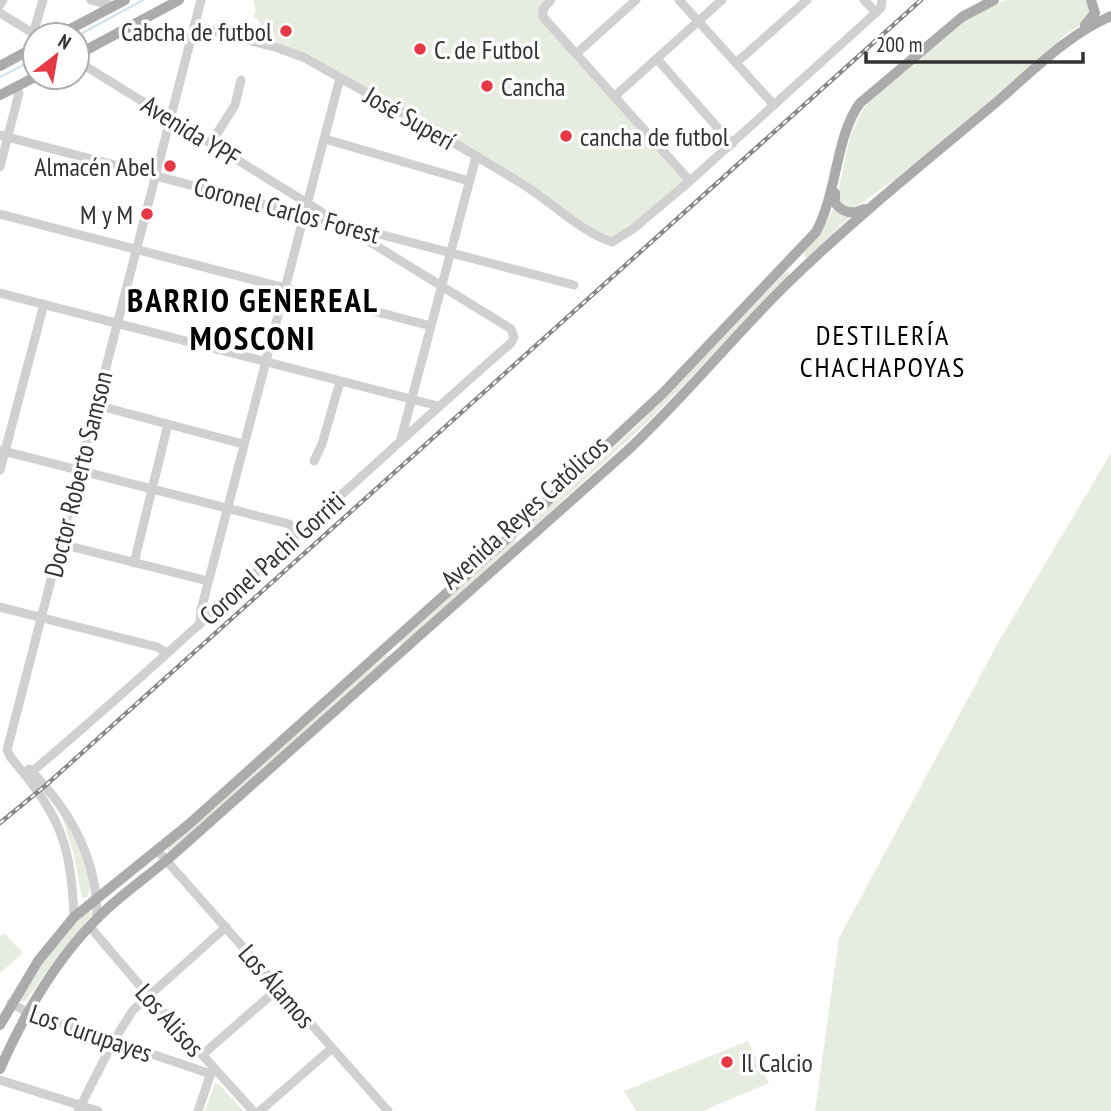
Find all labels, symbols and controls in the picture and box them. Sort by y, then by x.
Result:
place label: Cabcha de futbol [121,15,272,48]
north arrow [21,21,91,91]
scale bar [866,21,1083,65]
marker: Cabcha de futbol [278,23,294,39]
text: N [54,28,75,54]
text: 200 m [876,31,922,58]
place label: C. de Futbol [434,33,540,66]
marker: C. de Futbol [412,41,428,57]
place label: Cancha [501,70,565,103]
street label: José Superí [358,78,462,157]
marker: Cancha [479,78,495,94]
street label: Avenida YPF [136,88,246,174]
place label: cancha de futbol [580,120,729,153]
marker: cancha de futbol [558,128,574,144]
place label: Almacén Abel [34,150,156,183]
marker: Almacén Abel [162,158,178,174]
street label: Coronel Carlos Forest [191,169,383,251]
place label: M y M [80,198,133,231]
marker: M y M [139,206,155,222]
district label: BARRIO GENEREAL MOSCONI [127,278,379,359]
district label: DESTILERÍA CHACHAPOYAS [800,316,966,385]
street label: Doctor Roberto Samson [36,368,120,580]
street label: Avenida Reyes Católicos [434,428,614,596]
street label: Coronel Pachi Gorriti [192,484,352,632]
street label: Los Álamos [232,937,322,1035]
street label: Los Alisos [129,977,211,1063]
street label: Los Curupayes [25,997,157,1069]
place label: Il Calcio [741,1046,813,1079]
marker: Il Calcio [719,1054,735,1070]

